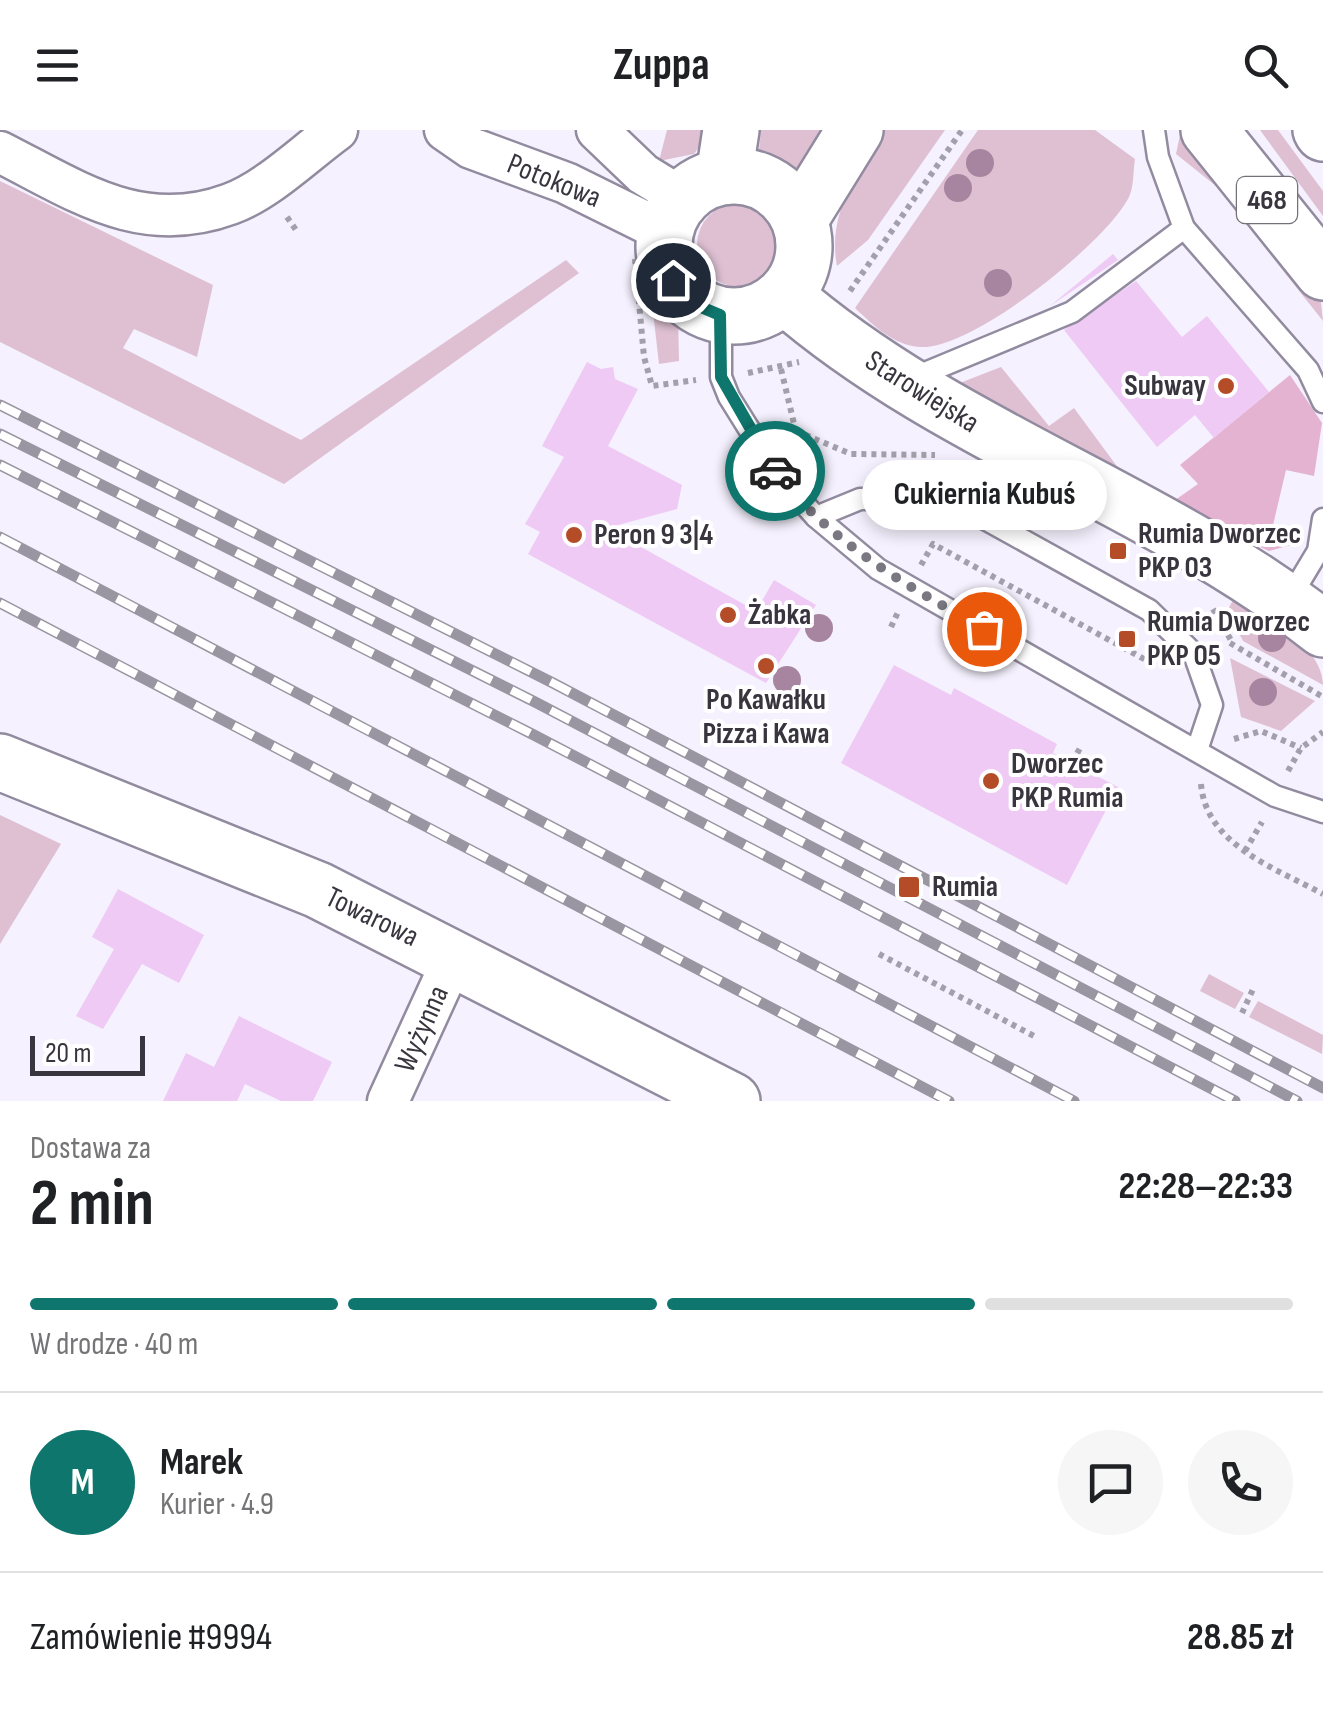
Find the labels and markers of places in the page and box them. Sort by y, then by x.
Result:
pin [631,238,716,323]
place label: Subway [1124,368,1207,404]
marker: Subway [1215,375,1237,397]
callout: Cukiernia Kubuś [862,459,1106,529]
place label: Rumia Dworzec PKP 03 [1138,516,1301,586]
place label: Peron 9 3|4 [594,517,713,553]
marker: Peron 9 3|4 [563,524,585,546]
marker: Rumia Dworzec PKP 03 [1107,540,1129,562]
pin [942,587,1027,672]
place label: Żabka [748,597,811,633]
marker: Żabka [717,604,739,626]
place label: Rumia Dworzec PKP 05 [1147,604,1310,674]
marker: Rumia Dworzec PKP 05 [1116,628,1138,650]
marker: Po Kawałku Pizza i Kawa [755,655,777,677]
place label: Po Kawałku Pizza i Kawa [702,682,830,752]
place label: Dworzec PKP Rumia [1011,746,1123,816]
marker: Dworzec PKP Rumia [980,770,1002,792]
place label: Rumia [932,869,998,905]
marker: Rumia [896,874,922,900]

